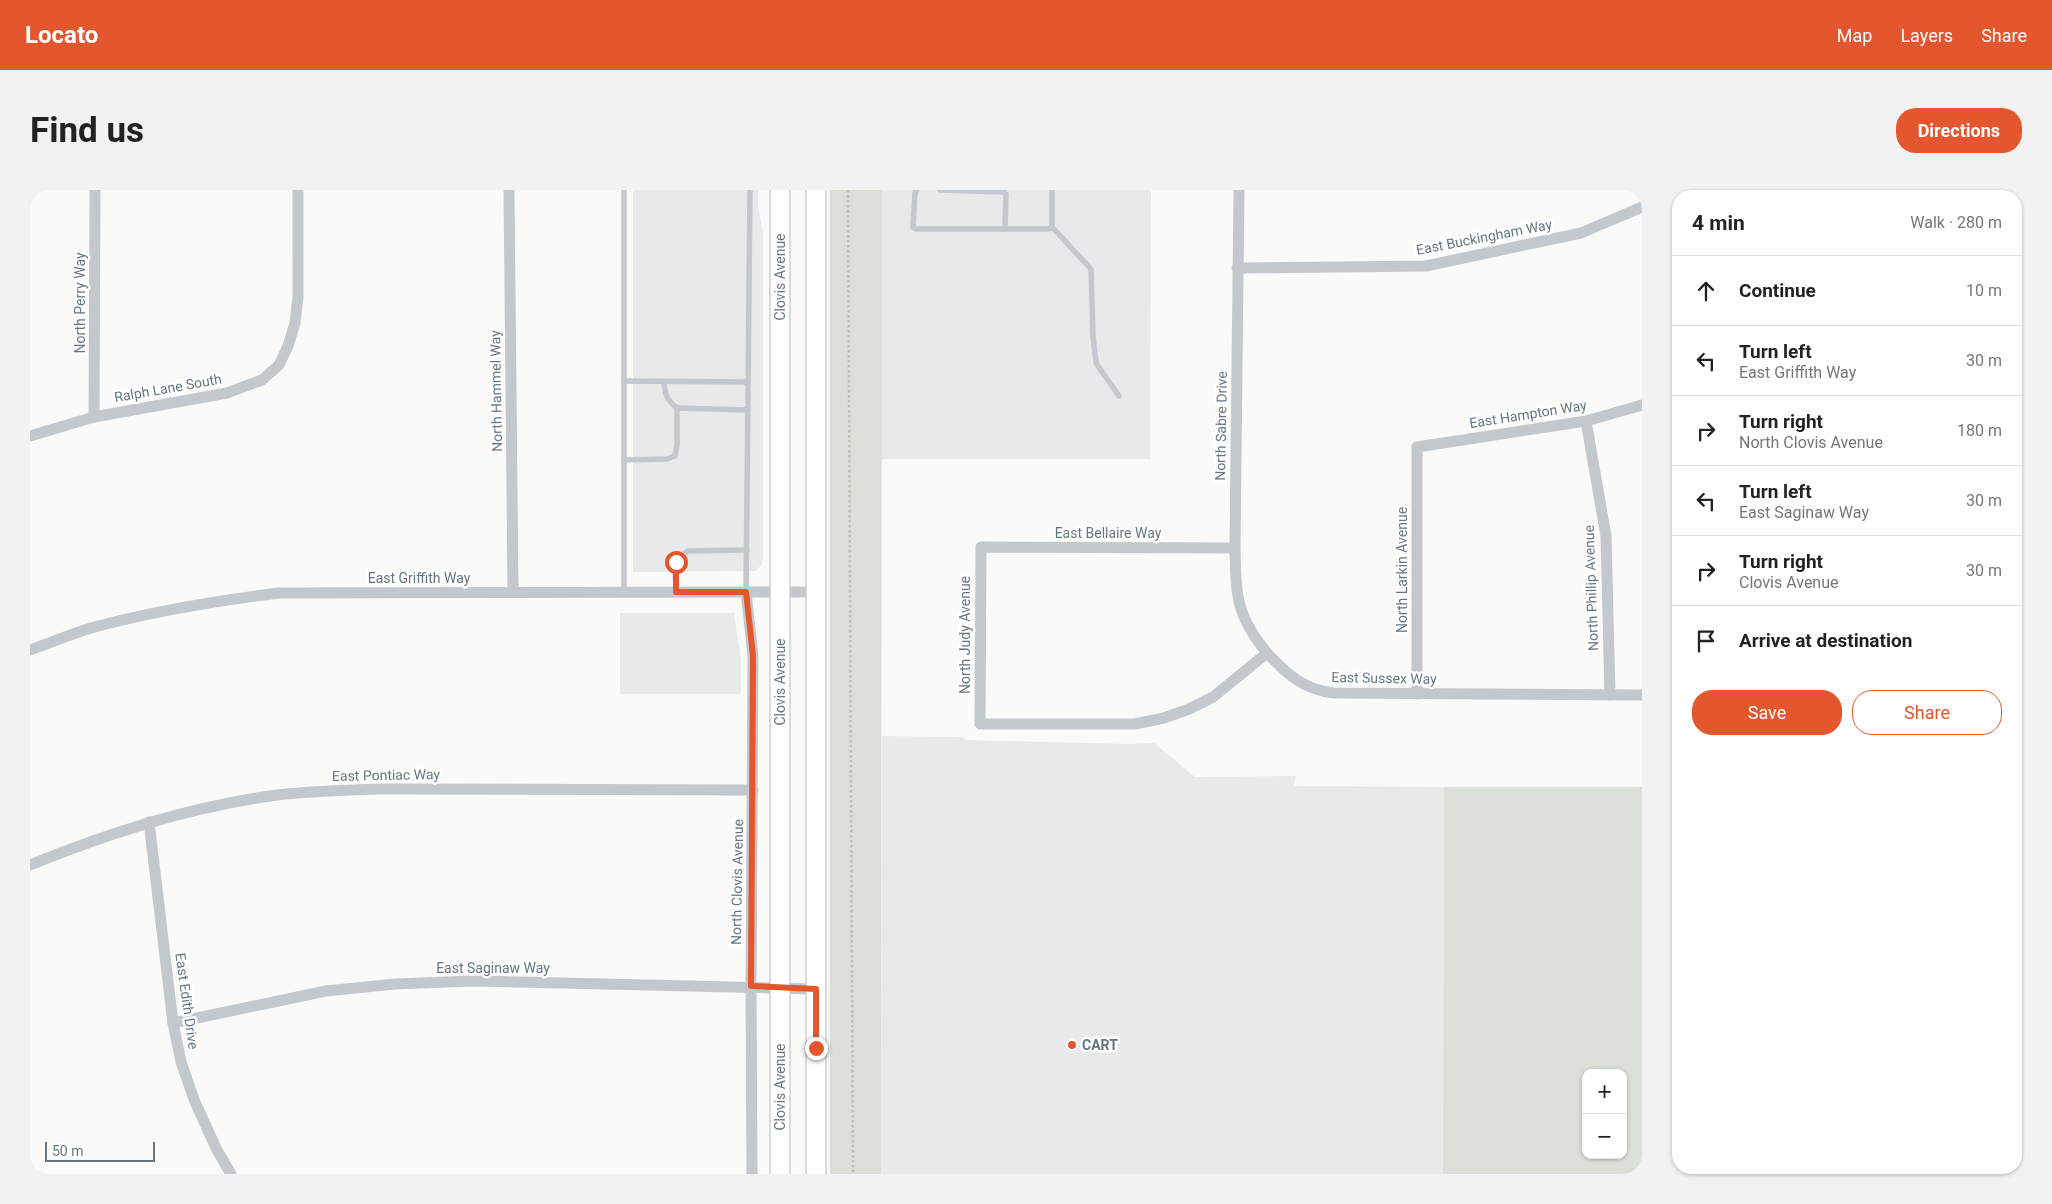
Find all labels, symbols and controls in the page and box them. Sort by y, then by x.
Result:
text: Locato [25,21,98,49]
text: Map [1837,25,1872,46]
text: Layers [1900,25,1953,46]
text: Share [1981,25,2027,46]
button: Directions [1896,108,2022,153]
text: Find us [30,110,144,151]
text: 4 min [1692,211,1745,235]
text: Walk · 280 m [1910,213,2002,232]
street label: East Buckingham Way [1415,216,1554,258]
street label: Clovis Avenue [772,233,788,321]
street label: North Perry Way [72,252,88,354]
icon: ahead [1692,277,1720,305]
text: Continue [1739,279,1816,302]
text: 10 m [1966,281,2002,300]
street label: North Hammel Way [487,330,505,452]
text: Turn left [1739,340,1812,363]
icon: left [1692,347,1720,375]
text: 30 m [1966,351,2002,370]
text: East Griffith Way [1739,363,1856,382]
street label: Ralph Lane South [113,371,223,405]
street label: North Sabre Drive [1212,371,1230,481]
street label: East Hampton Way [1468,397,1588,431]
text: Turn right [1739,410,1823,433]
icon: right [1692,417,1720,445]
text: 180 m [1957,421,2002,440]
text: North Clovis Avenue [1739,433,1883,452]
text: Turn left [1739,480,1812,503]
icon: left [1692,487,1720,515]
text: 30 m [1966,491,2002,510]
text: East Saginaw Way [1739,503,1869,522]
street label: North Larkin Avenue [1394,507,1410,633]
street label: East Bellaire Way [1055,525,1162,541]
street label: North Phillip Avenue [1581,525,1601,651]
text: Turn right [1739,550,1823,573]
route start [665,551,688,574]
icon: right [1692,557,1720,585]
text: 30 m [1966,561,2002,580]
street label: East Griffith Way [368,570,471,586]
text: Clovis Avenue [1739,573,1839,592]
street label: North Judy Avenue [957,576,973,694]
icon: arrive [1692,627,1720,655]
text: Arrive at destination [1739,629,1912,652]
street label: Clovis Avenue [772,638,788,726]
street label: East Sussex Way [1331,669,1437,687]
button: Save [1692,690,1842,735]
button: Share [1852,690,2002,735]
street label: East Pontiac Way [332,766,441,784]
street label: North Clovis Avenue [728,819,746,945]
street label: East Edith Drive [172,952,202,1050]
street label: East Saginaw Way [436,960,550,976]
route end [805,1037,828,1060]
place label: CART [1082,1037,1118,1053]
marker: CART [1066,1039,1078,1051]
street label: Clovis Avenue [772,1043,788,1131]
map controls [1582,1069,1627,1159]
button: + [1582,1069,1627,1114]
button: − [1582,1114,1627,1159]
scale bar [45,1139,155,1162]
text: 50 m [52,1143,84,1159]

